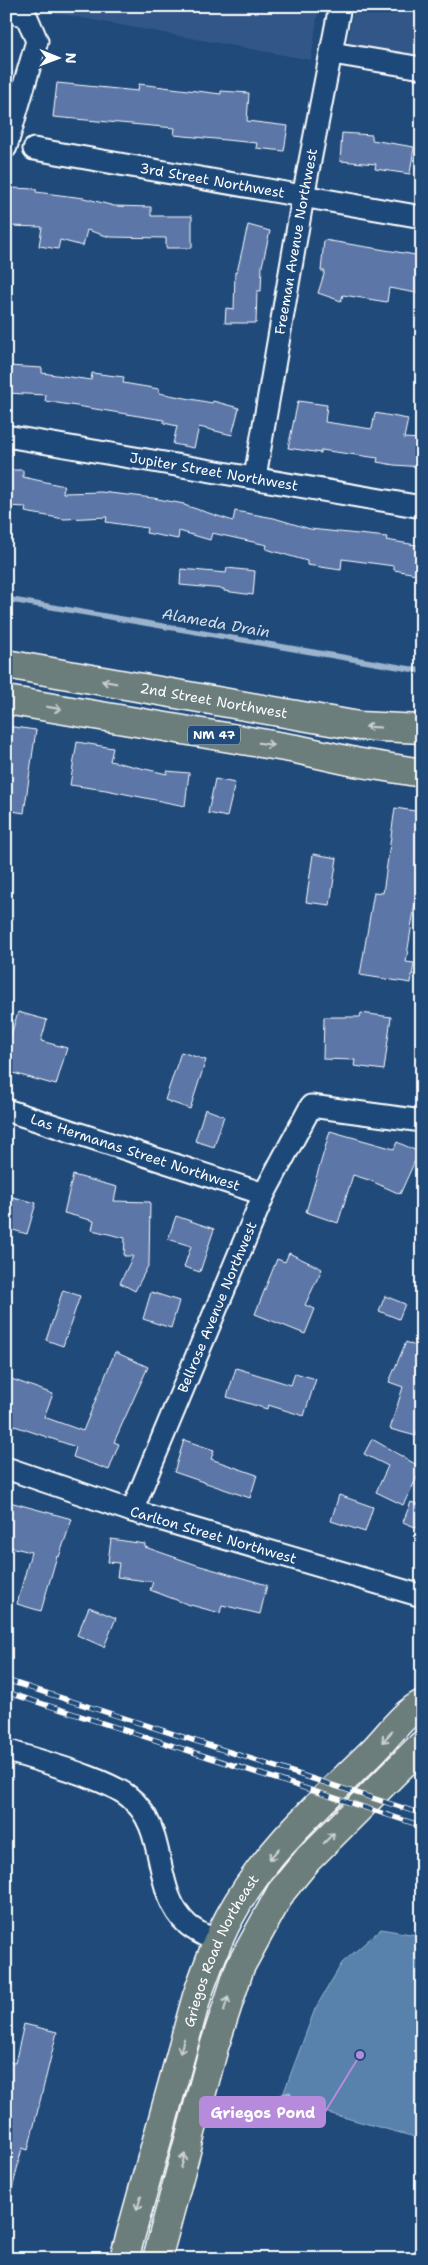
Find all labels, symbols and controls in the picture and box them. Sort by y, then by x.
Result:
north arrow [32,32,82,82]
text: N [62,53,80,64]
street label: Freeman Avenue Northwest [271,147,321,336]
street label: 3rd Street Northwest [138,159,286,202]
street label: Jupiter Street Northwest [128,448,300,495]
water label: Alameda Drain [161,604,271,642]
one-way arrow [102,677,118,687]
street label: 2nd Street Northwest [139,679,289,722]
one-way arrow [46,704,62,714]
one-way arrow [365,722,381,731]
road number: NM 47 [188,726,240,744]
one-way arrow [258,739,274,749]
street label: Las Hermanas Street Northwest [28,1110,242,1195]
street label: Bellrose Avenue Northwest [173,1219,261,1395]
street label: Carlton Street Northwest [128,1502,299,1568]
one-way arrow [381,1731,393,1744]
one-way arrow [323,1832,335,1844]
one-way arrow [268,1847,279,1860]
street label: Griegos Road Northeast [180,1871,263,2029]
one-way arrow [222,1997,232,2013]
one-way arrow [177,2038,187,2054]
callout: Griegos Pond [200,2097,325,2127]
text: Griegos Pond [211,2103,315,2123]
one-way arrow [179,2153,188,2169]
one-way arrow [134,2194,144,2210]

